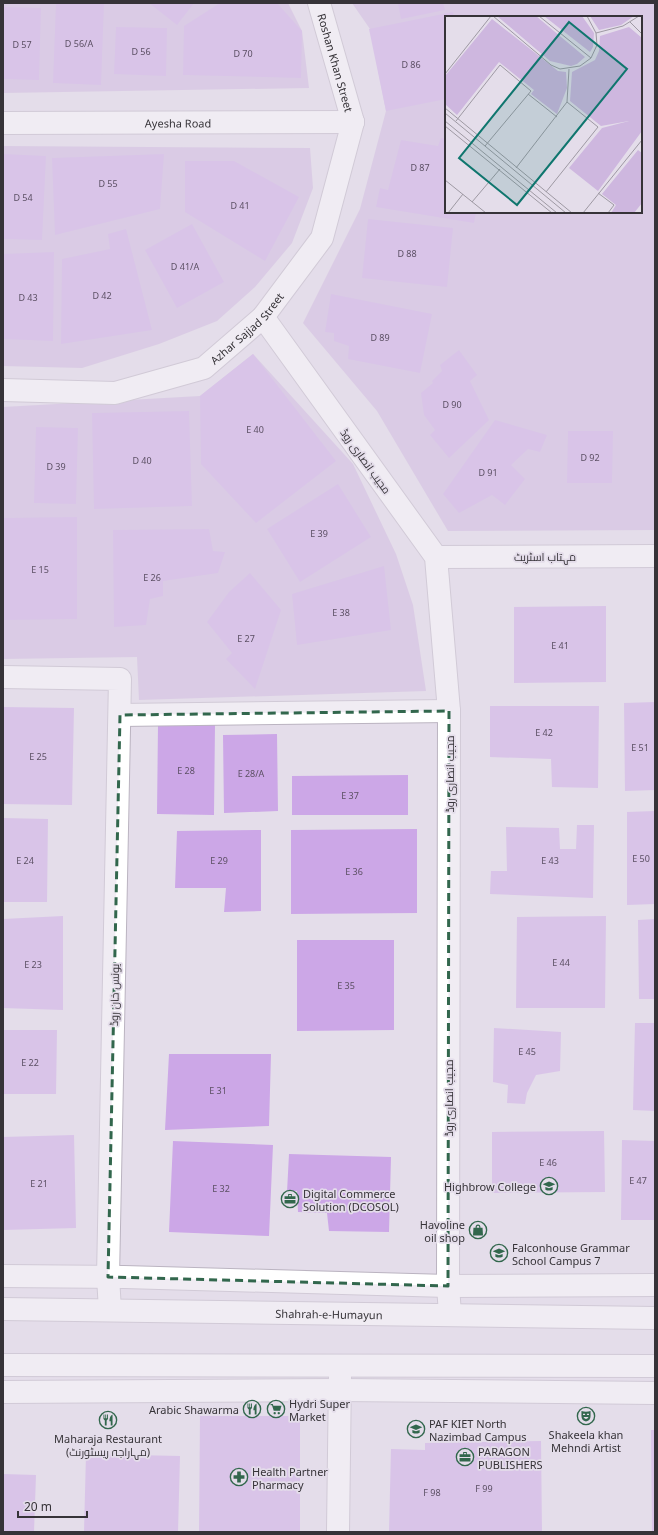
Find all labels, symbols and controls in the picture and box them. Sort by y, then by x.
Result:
street label: Roshan Khan Street [315,12,357,114]
inset map [445,16,642,213]
house number: D 56/A [65,37,93,50]
house number: D 57 [12,38,32,51]
house number: D 56 [131,45,151,58]
house number: D 70 [233,47,253,60]
house number: D 86 [401,58,421,71]
street label: Ayesha Road [145,115,211,130]
house number: D 87 [410,161,430,174]
house number: D 55 [98,177,118,190]
house number: D 54 [13,191,33,204]
house number: D 41 [230,199,250,212]
house number: D 88 [397,247,417,260]
house number: D 41/A [171,260,199,273]
house number: D 42 [92,289,112,302]
street label: Azhar Sajjad Street [207,289,286,367]
house number: D 43 [18,291,38,304]
house number: D 89 [370,331,390,344]
house number: D 90 [442,398,462,411]
house number: E 40 [246,423,264,436]
street label: مجیب انصاری روڈ [337,425,395,497]
house number: D 92 [580,451,600,464]
house number: D 40 [132,454,152,467]
house number: D 39 [46,460,66,473]
house number: D 91 [478,466,498,479]
house number: E 39 [310,527,328,540]
street label: مہتاب اسٹریٹ [514,549,576,565]
house number: E 15 [31,563,49,576]
house number: E 26 [143,571,161,584]
house number: E 38 [332,606,350,619]
house number: E 27 [237,632,255,645]
house number: E 41 [551,639,569,652]
house number: E 42 [535,726,553,739]
street label: مجیب انصاری روڈ [442,735,457,813]
house number: E 51 [631,741,649,754]
house number: E 25 [29,750,47,763]
house number: E 28 [177,764,195,777]
house number: E 28/A [238,767,265,780]
house number: E 37 [341,789,359,802]
house number: E 50 [632,852,650,865]
house number: E 24 [16,854,34,867]
house number: E 29 [210,854,228,867]
house number: E 43 [541,854,559,867]
house number: E 36 [345,865,363,878]
house number: E 44 [552,956,570,969]
house number: E 23 [24,958,42,971]
street label: یونس خان روڈ [106,964,122,1026]
house number: E 35 [337,979,355,992]
house number: E 45 [518,1045,536,1058]
house number: E 22 [21,1056,39,1069]
street label: مجیب انصاری روڈ [441,1059,456,1137]
house number: E 31 [209,1084,227,1097]
house number: E 46 [539,1156,557,1169]
house number: E 47 [629,1174,647,1187]
school or university icon: Highbrow College [539,1176,559,1196]
house number: E 21 [30,1177,48,1190]
place label: Highbrow College [444,1179,536,1194]
house number: E 32 [212,1182,230,1195]
place label: Digital Commerce Solution (DCOSOL) [303,1186,399,1214]
office icon: Digital Commerce Solution (DCOSOL) [280,1189,300,1209]
place label: Havoline oil shop [420,1217,465,1245]
shop icon: Havoline oil shop [468,1220,488,1240]
place label: Falconhouse Grammar School Campus 7 [512,1240,630,1268]
school or university icon: Falconhouse Grammar School Campus 7 [489,1243,509,1263]
street label: Shahrah-e-Humayun [275,1305,383,1322]
place label: Hydri Super Market [289,1396,351,1424]
restaurant icon: Arabic Shawarma [242,1399,262,1419]
supermarket icon: Hydri Super Market [266,1399,286,1419]
place label: Arabic Shawarma [149,1402,239,1417]
theatre icon: Shakeela khan Mehndi Artist [576,1406,596,1426]
restaurant icon: Maharaja Restaurant (مہاراجہ ریسٹورنٹ) [98,1410,118,1430]
place label: PAF KIET North Nazimbad Campus [429,1416,527,1444]
school or university icon: PAF KIET North Nazimbad Campus [406,1419,426,1439]
place label: Shakeela khan Mehndi Artist [549,1427,623,1455]
place label: Maharaja Restaurant (مہاراجہ ریسٹورنٹ) [54,1431,162,1460]
place label: PARAGON PUBLISHERS [478,1444,543,1472]
office icon: PARAGON PUBLISHERS [455,1447,475,1467]
place label: Health Partner Pharmacy [252,1464,328,1492]
pharmacy icon: Health Partner Pharmacy [229,1467,249,1487]
house number: F 99 [475,1482,493,1495]
house number: F 98 [423,1486,441,1499]
scale bar [18,1493,87,1519]
text: 20 m [24,1498,52,1515]

